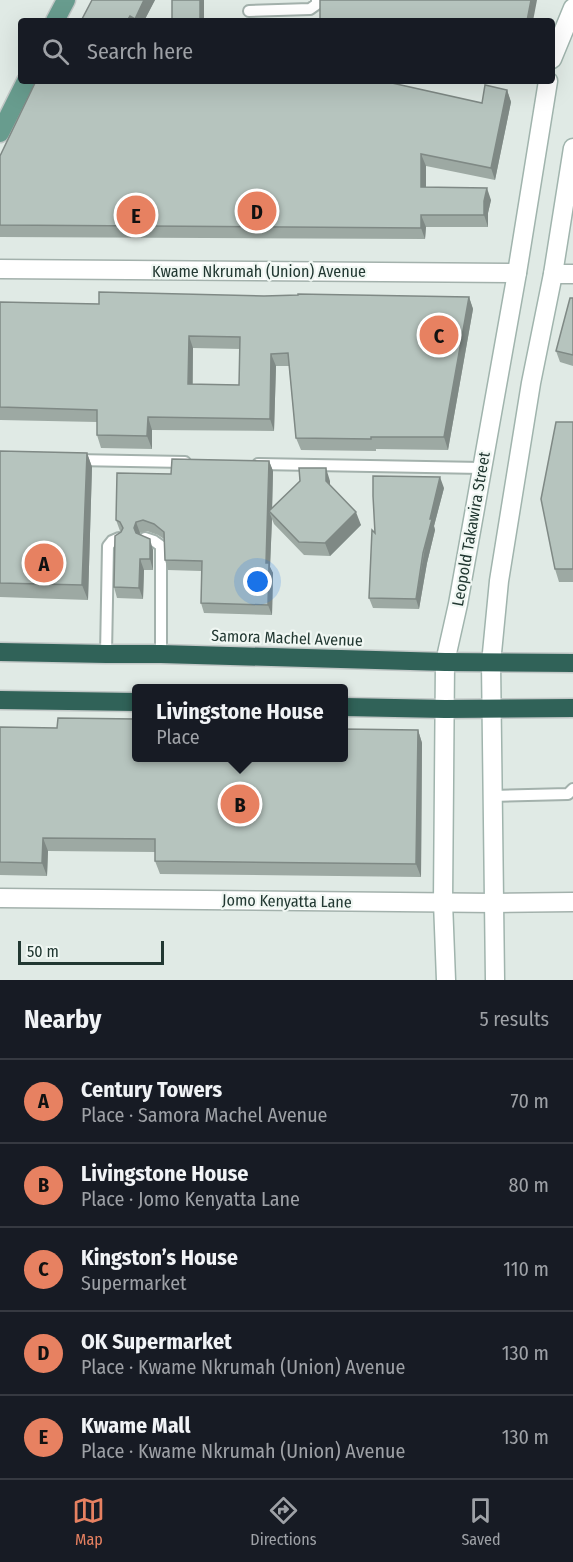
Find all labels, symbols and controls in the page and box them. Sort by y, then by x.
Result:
search box [18,18,555,84]
icon: search [39,35,72,68]
text: Search here [87,38,193,65]
pin: D [238,188,276,234]
pin: E [116,192,156,238]
street label: Kwame Nkrumah (Union) Avenue [152,262,366,281]
pin: C [420,312,458,358]
street label: Leopold Takawira Street [448,450,494,608]
pin: A [24,540,63,586]
your location [243,567,272,596]
street label: Samora Machel Avenue [211,626,363,650]
popup [132,684,348,762]
text: Livingstone House [156,698,324,725]
text: Place [156,725,200,749]
pin: B [220,782,260,826]
street label: Jomo Kenyatta Lane [222,890,352,912]
scale bar [18,938,164,965]
text: 50 m [27,942,59,961]
text: Nearby [24,1004,101,1035]
text: 5 results [479,1007,549,1031]
text: Century Towers [81,1076,222,1103]
text: A [38,1089,49,1113]
text: 70 m [511,1089,549,1113]
text: Place · Samora Machel Avenue [81,1103,328,1127]
text: Livingstone House [81,1160,248,1187]
text: B [38,1173,49,1197]
text: 80 m [509,1173,549,1197]
text: Place · Jomo Kenyatta Lane [81,1187,300,1211]
text: Kingston’s House [81,1244,238,1271]
text: C [38,1257,49,1281]
text: 110 m [503,1257,549,1281]
text: Supermarket [81,1271,187,1295]
text: OK Supermarket [81,1328,232,1355]
text: D [38,1341,49,1365]
text: 130 m [502,1341,549,1365]
text: Place · Kwame Nkrumah (Union) Avenue [81,1355,405,1379]
text: Kwame Mall [81,1412,190,1439]
text: E [39,1425,48,1449]
text: 130 m [502,1425,549,1449]
text: Place · Kwame Nkrumah (Union) Avenue [81,1439,405,1463]
tab: Map [72,1494,105,1549]
tab: Directions [250,1494,317,1549]
tab: Saved [461,1494,501,1549]

